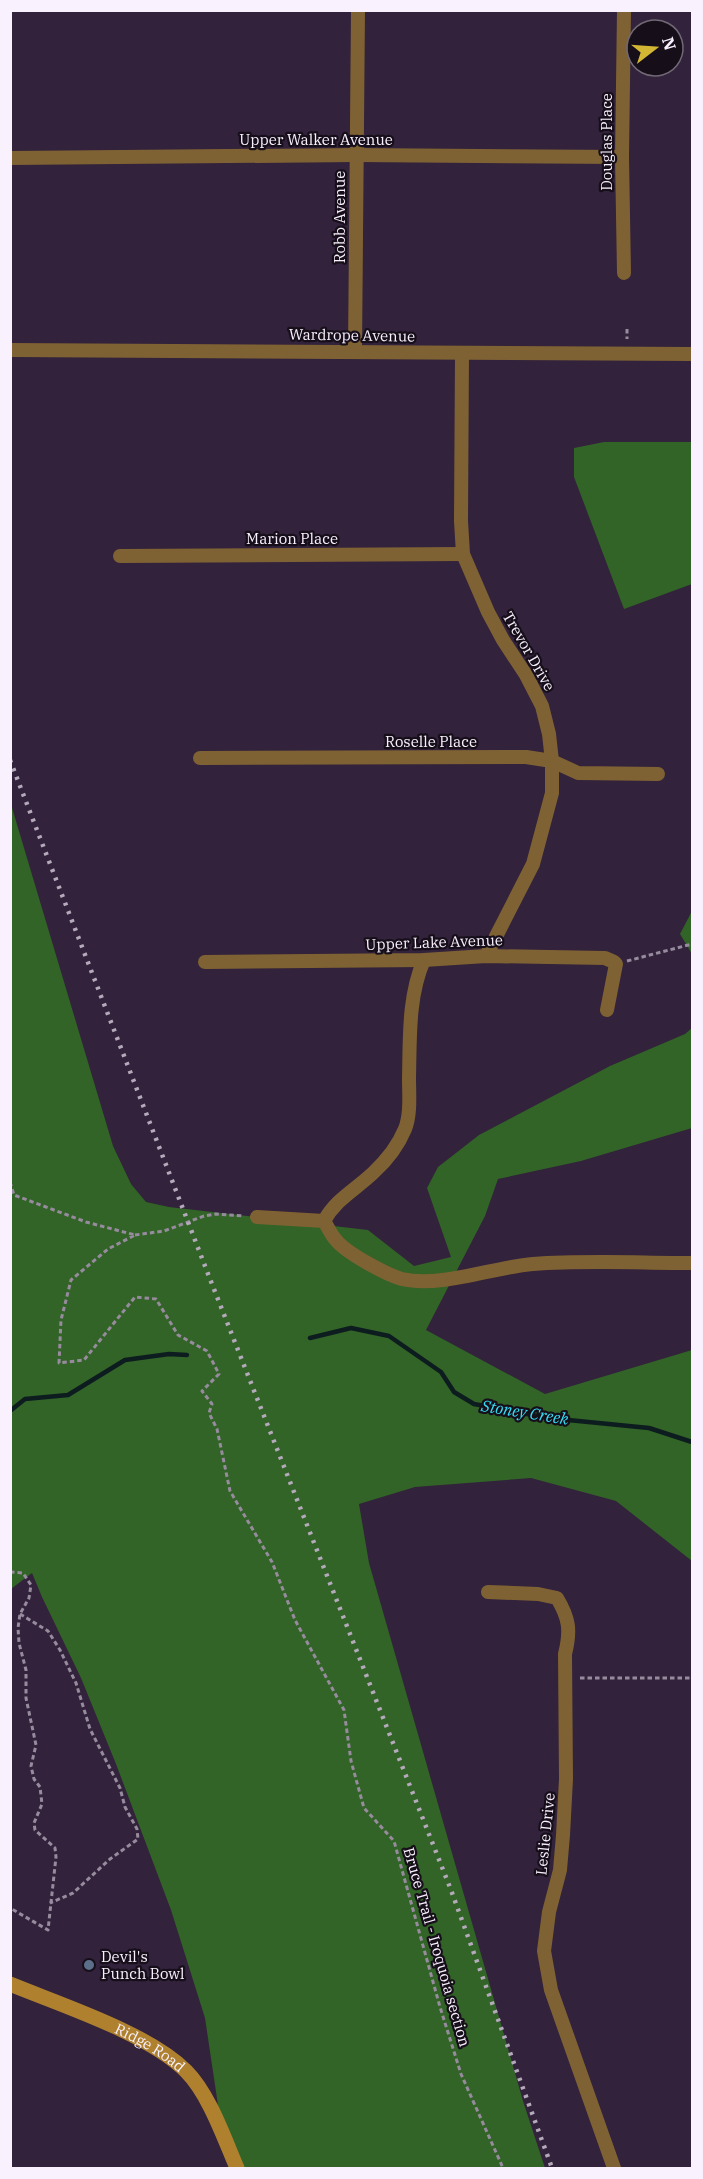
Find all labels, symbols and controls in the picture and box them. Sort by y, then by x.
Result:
north arrow [625,18,685,78]
text: N [658,35,681,53]
street label: Douglas Place [597,93,616,191]
street label: Upper Walker Avenue [239,130,393,149]
street label: Robb Avenue [330,171,349,263]
street label: Wardrope Avenue [289,324,415,346]
street label: Marion Place [246,529,338,548]
street label: Trevor Drive [499,608,559,694]
street label: Roselle Place [385,732,477,751]
street label: Upper Lake Avenue [365,930,503,954]
water label: Stoney Creek [479,1395,571,1429]
street label: Leslie Drive [531,1792,559,1876]
street label: Bruce Trail - Iroquoia section [399,1845,475,2049]
place label: Devil's Punch Bowl [101,1947,184,1983]
marker: Devil's Punch Bowl [82,1958,96,1972]
street label: Ridge Road [112,2018,190,2076]

